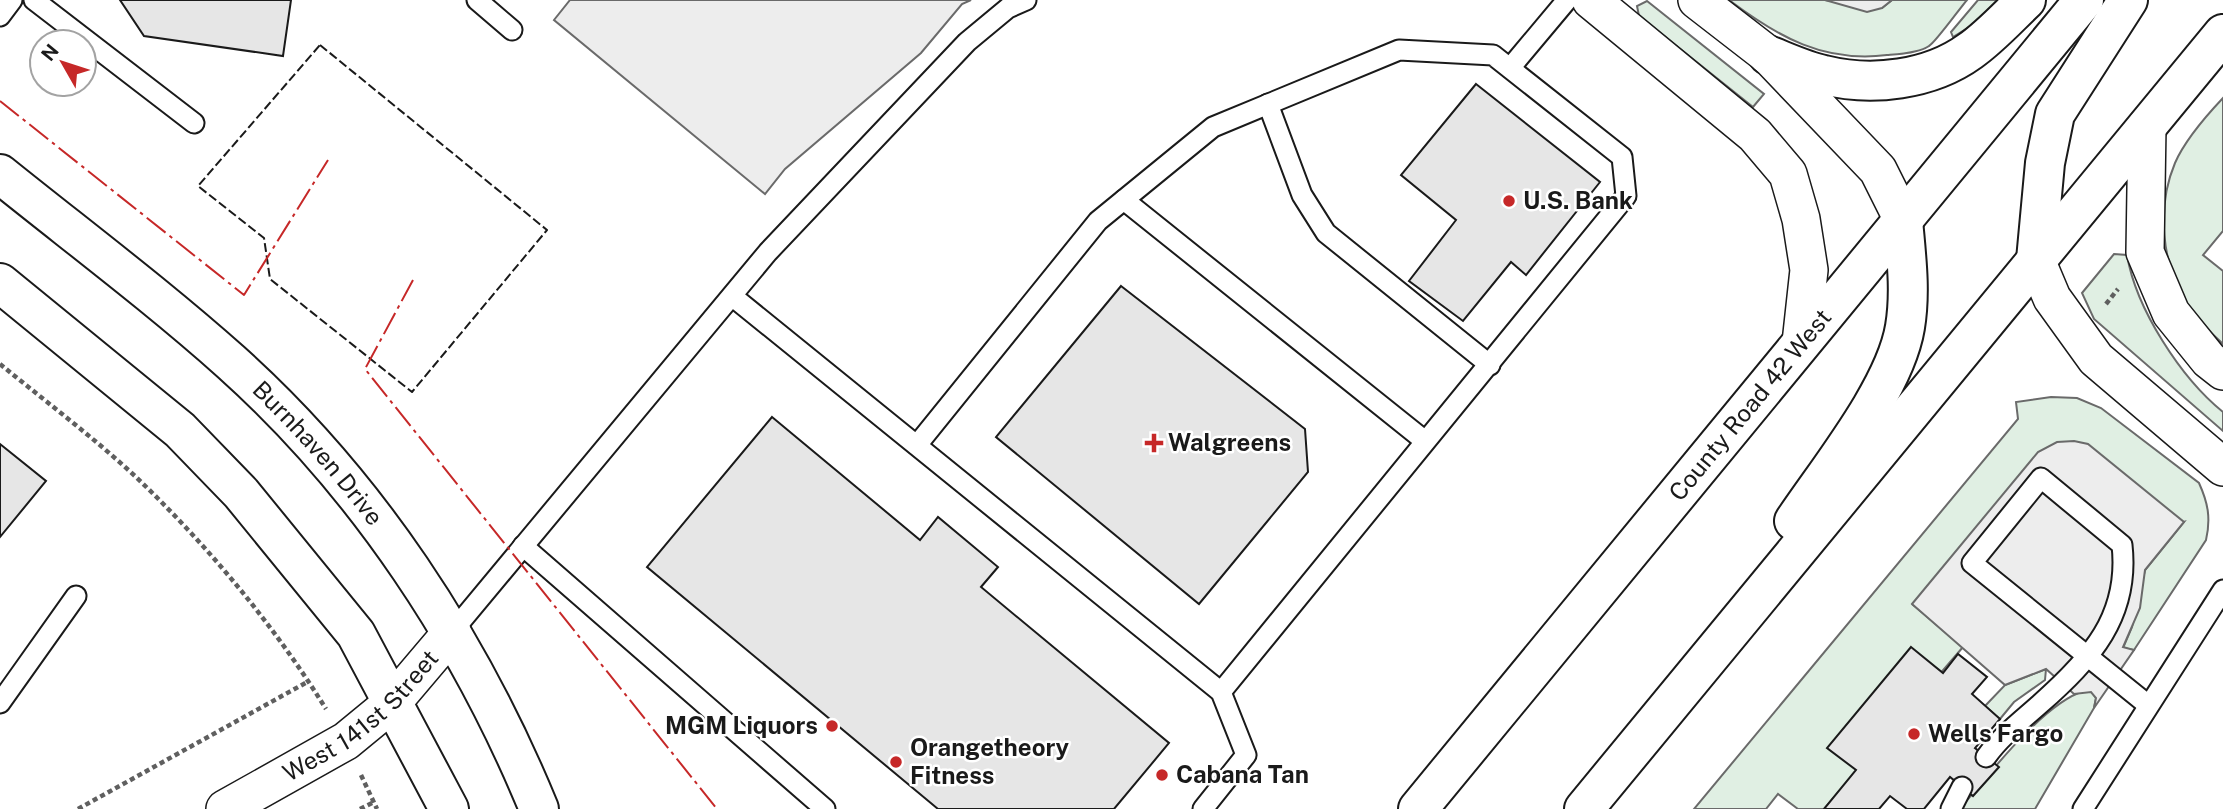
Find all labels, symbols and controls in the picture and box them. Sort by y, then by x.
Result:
north arrow [28,28,98,98]
text: N [37,40,63,65]
place label: U.S. Bank [1523,186,1633,214]
marker: U.S. Bank [1501,193,1517,209]
street label: County Road 42 West [1663,303,1837,506]
street label: Burnhaven Drive [247,375,389,530]
place label: Walgreens [1168,428,1291,456]
marker: Walgreens [1146,435,1162,451]
street label: West 141st Street [278,644,444,787]
place label: MGM Liquors [665,711,818,739]
marker: MGM Liquors [824,718,840,734]
place label: Wells Fargo [1928,719,2063,747]
marker: Wells Fargo [1906,726,1922,742]
place label: Orangetheory Fitness [910,733,1070,789]
marker: Orangetheory Fitness [888,754,904,770]
place label: Cabana Tan [1176,760,1309,788]
marker: Cabana Tan [1154,767,1170,783]

